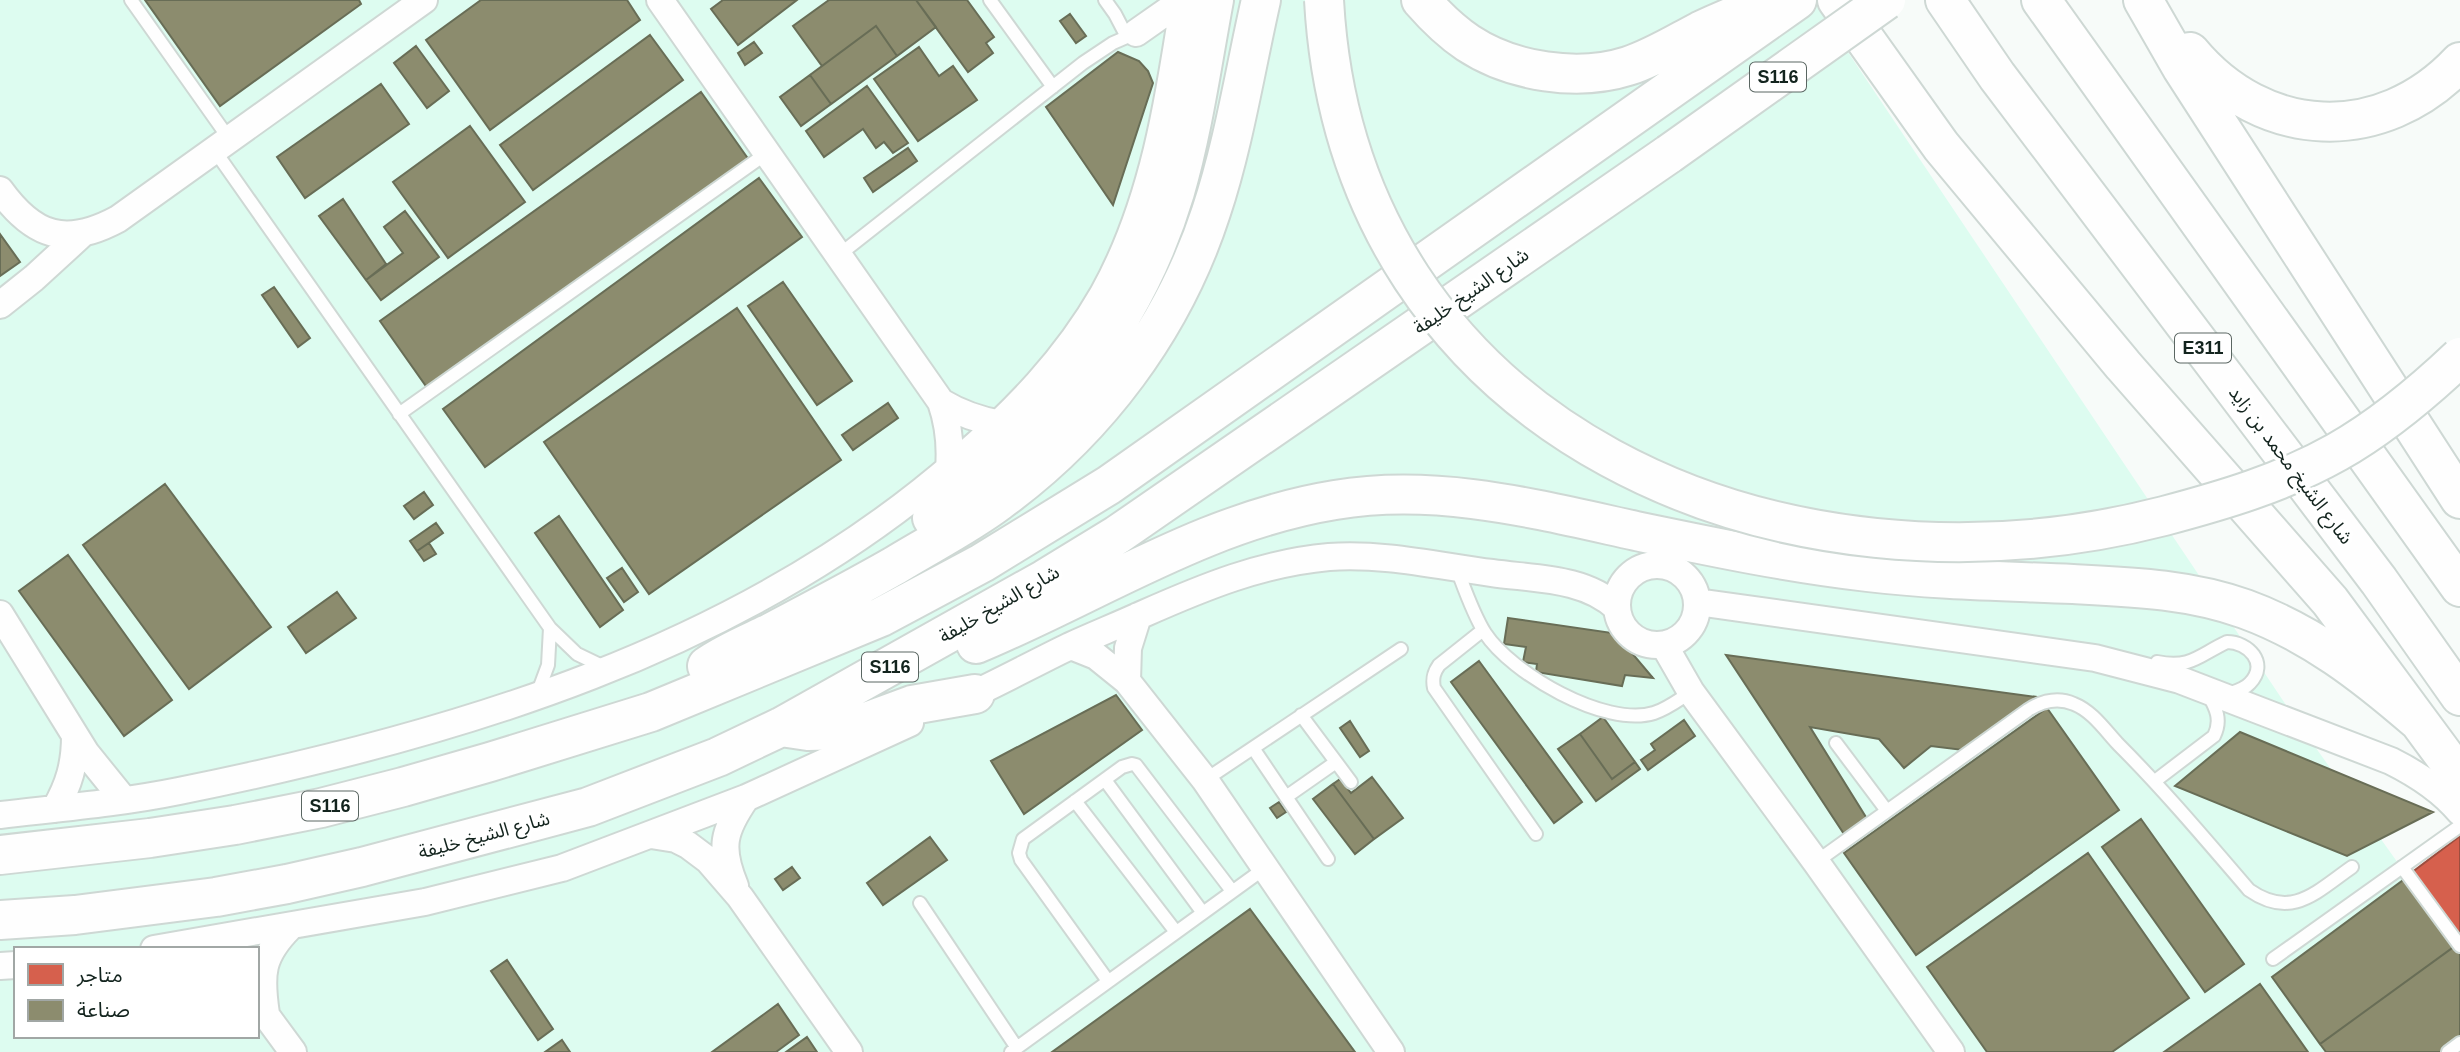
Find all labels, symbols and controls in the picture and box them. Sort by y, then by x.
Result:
road number: S116 [1750,62,1806,92]
street label: شارع الشيخ خليفة [1410,244,1535,342]
road number: E311 [2175,334,2231,362]
street label: شارع الشيخ محمد بن زايد [2222,382,2357,550]
street label: شارع الشيخ خليفة [935,561,1065,650]
road number: S116 [862,652,918,682]
road number: S116 [302,792,358,820]
street label: شارع الشيخ خليفة [416,807,553,867]
legend [14,947,259,1038]
text: متاجر [76,963,123,987]
text: صناعة [77,998,130,1021]

